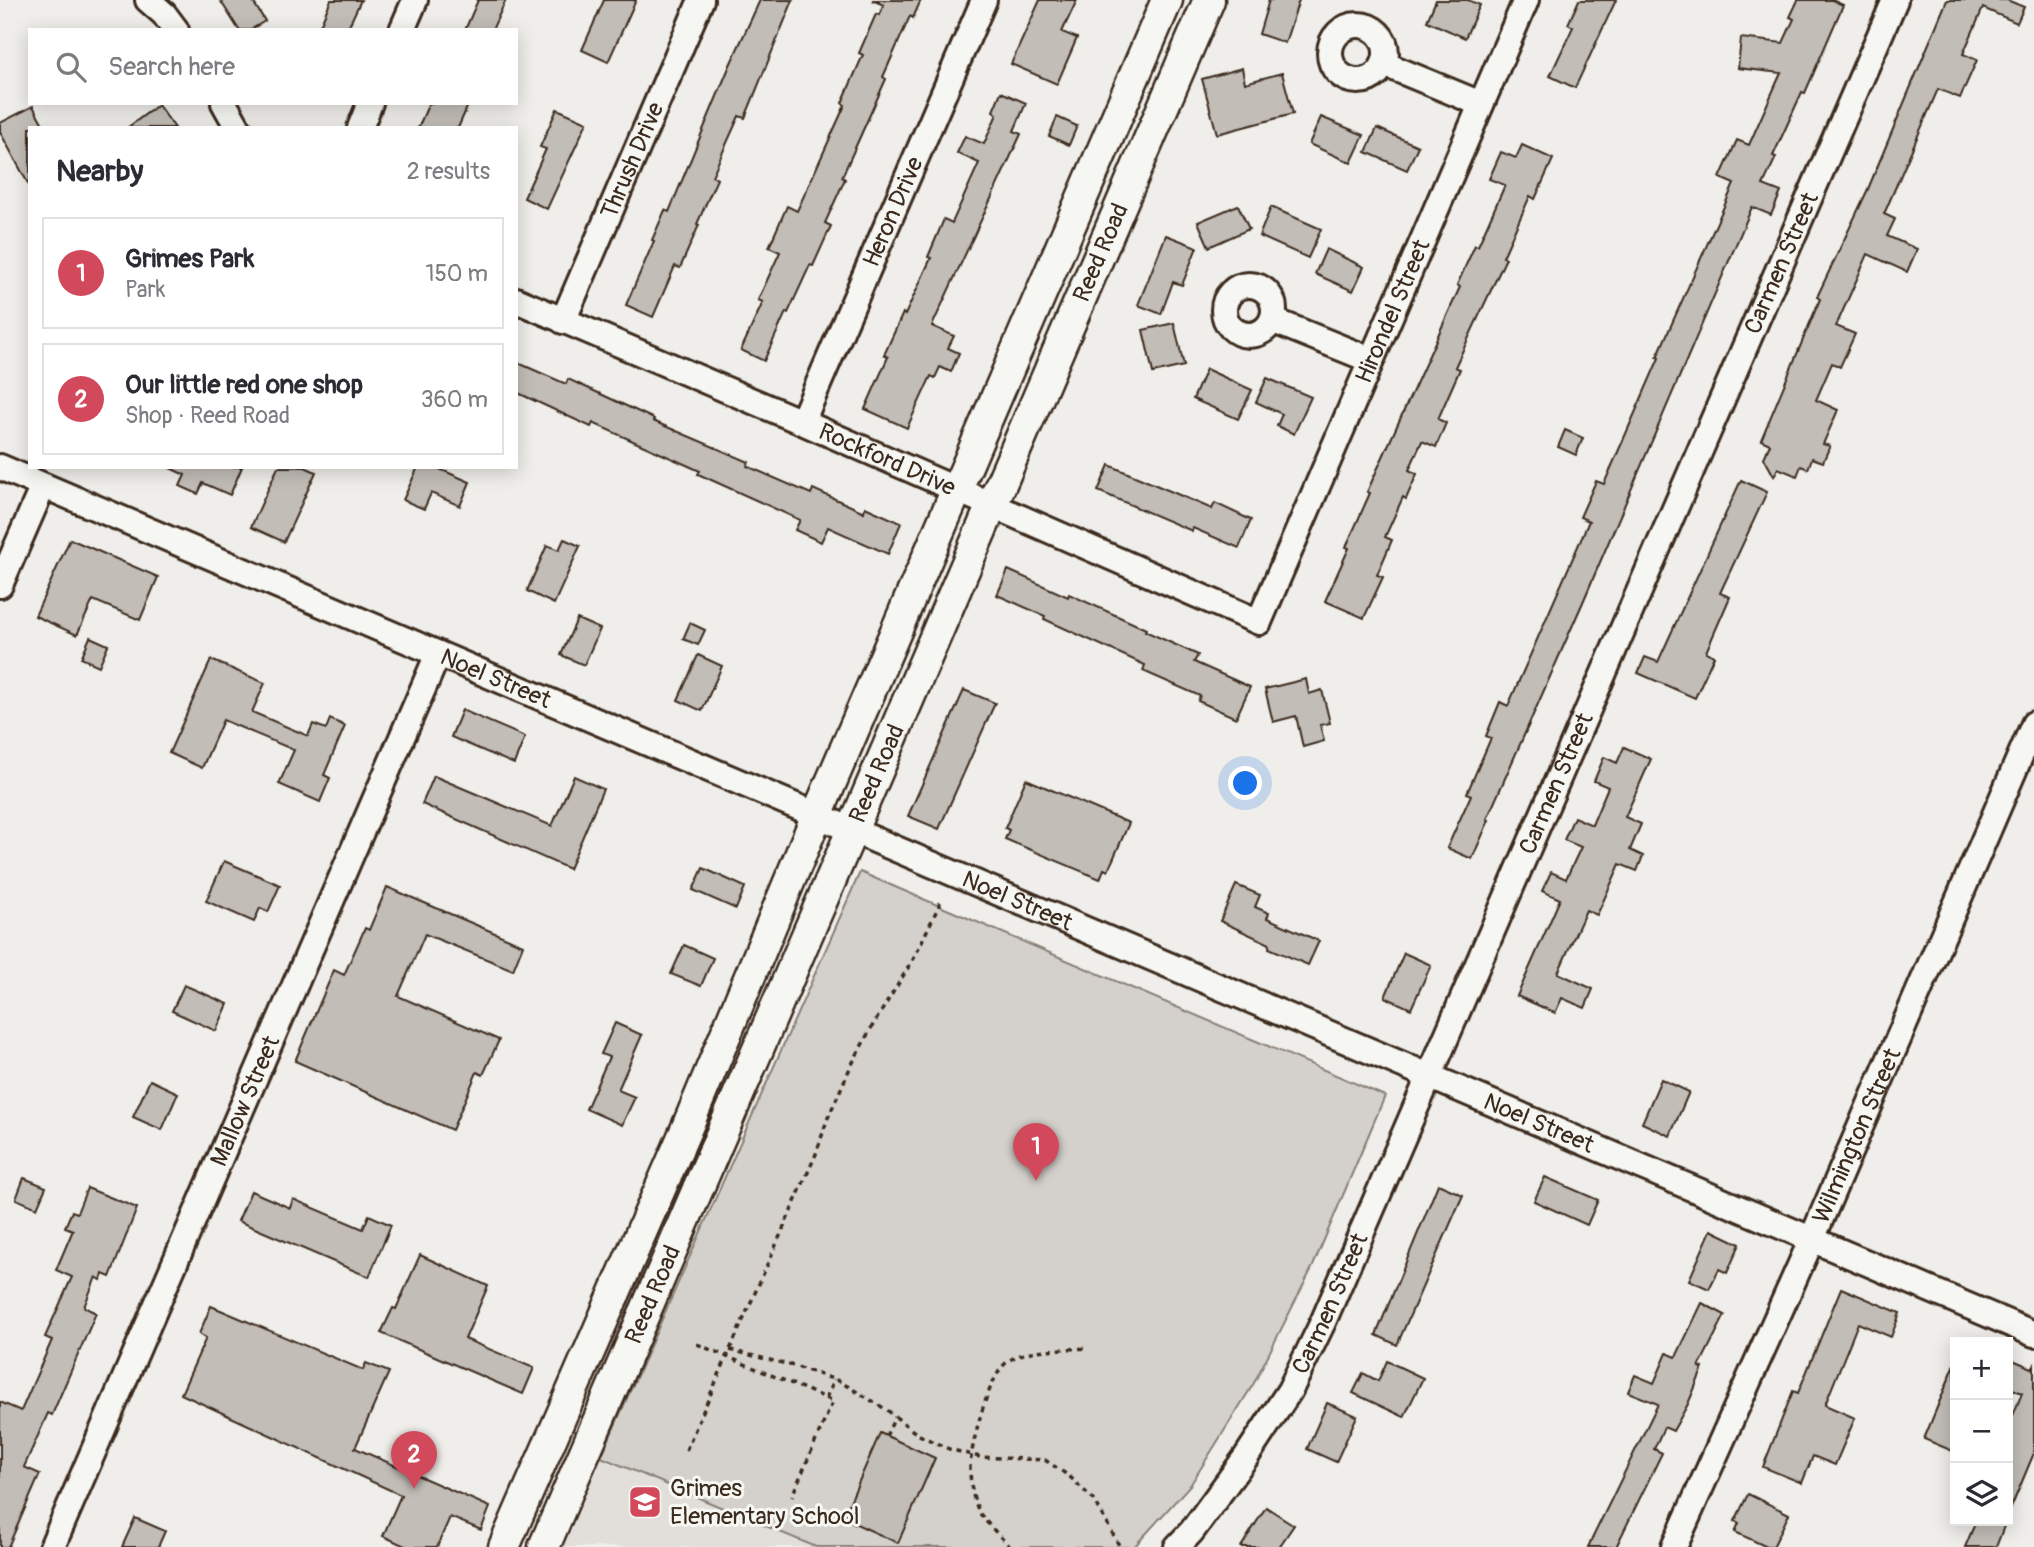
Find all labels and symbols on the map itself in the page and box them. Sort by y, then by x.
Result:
street label: Thrush Drive [594,98,670,223]
street label: Heron Drive [856,152,929,271]
street label: Carmen Street [1738,188,1825,338]
street label: Reed Road [1067,199,1134,306]
street label: Hirondel Street [1349,235,1436,388]
street label: Rockford Drive [814,417,960,502]
street label: Noel Street [436,642,556,715]
street label: Carmen Street [1513,708,1599,859]
street label: Reed Road [843,720,910,827]
your location [1228,766,1262,800]
street label: Noel Street [958,864,1077,937]
street label: Mallow Street [204,1031,286,1170]
street label: Wilmington Street [1806,1043,1907,1228]
street label: Noel Street [1479,1087,1599,1159]
pin: 1 [1013,1123,1059,1181]
street label: Carmen Street [1286,1228,1374,1379]
street label: Reed Road [619,1241,687,1348]
pin: 2 [391,1431,437,1489]
place label: Grimes Elementary School [670,1474,860,1531]
school or university icon: Grimes Elementary School [626,1483,664,1521]

